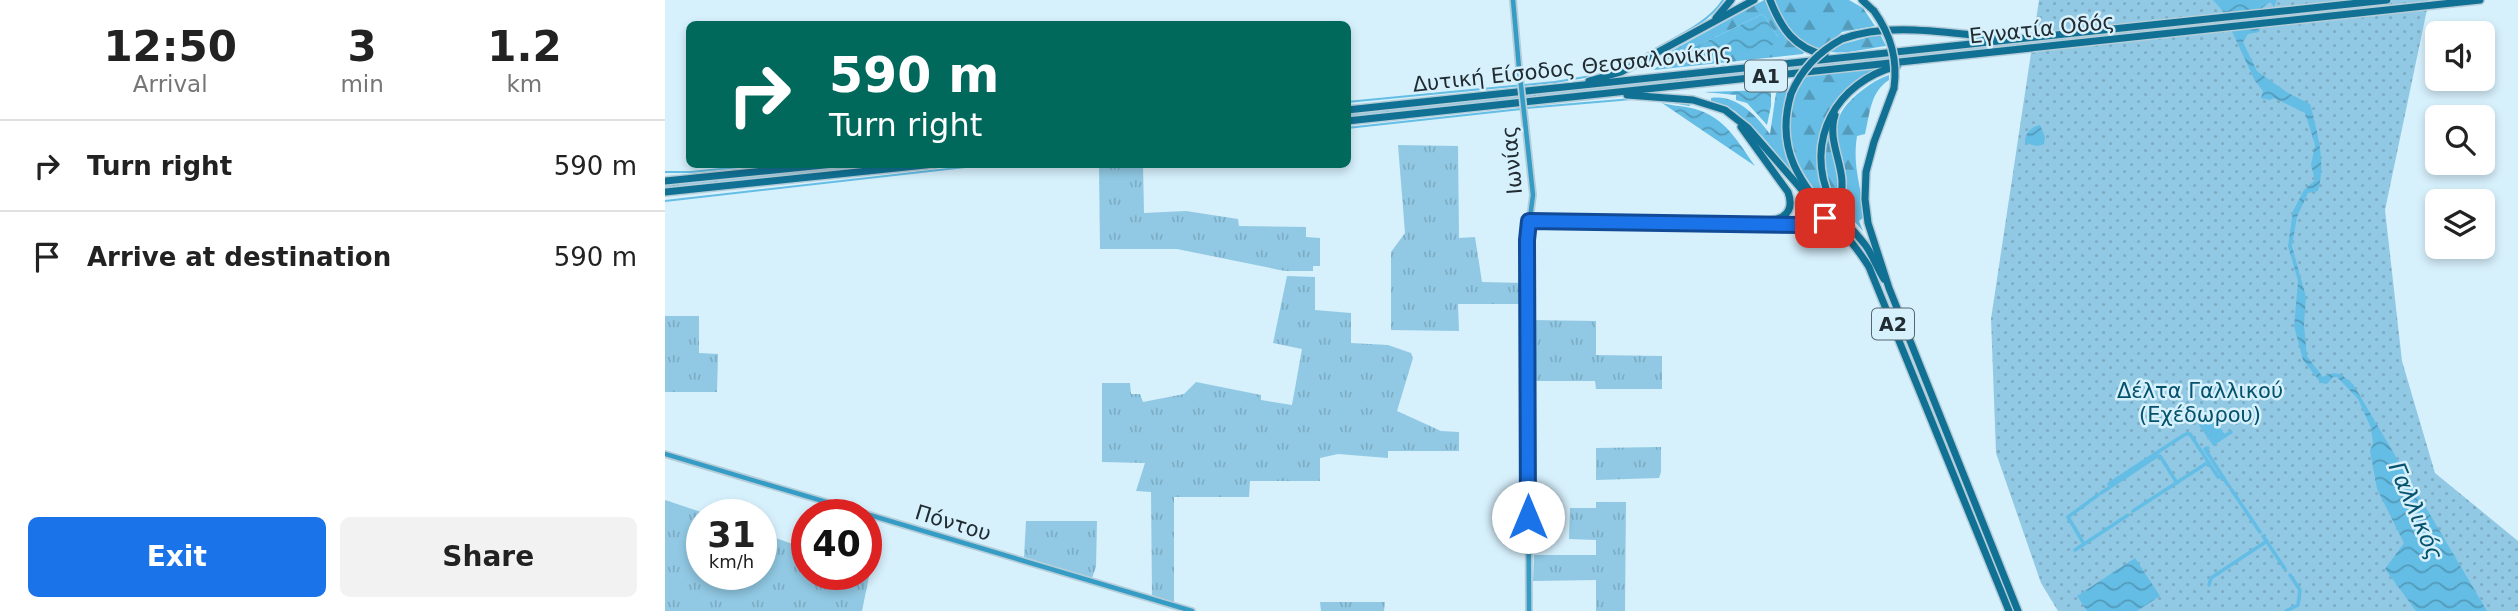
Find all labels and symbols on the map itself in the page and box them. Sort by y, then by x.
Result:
street label: Εγνατία Οδός [1968,9,2116,49]
street label: Δυτική Είσοδος Θεσσαλονίκης [1411,39,1733,97]
road number: Α1 [1745,60,1787,92]
street label: Ιωνίας [1497,125,1527,195]
pin [1795,188,1855,248]
road number: Α2 [1872,308,1914,340]
park label: Δέλτα Γαλλικού (Εχέδωρου) [2117,379,2283,427]
water label: Γαλλικός [2384,458,2448,564]
position arrow [1491,480,1565,554]
speed limit sign: 40 [791,499,882,590]
street label: Πόντου [912,500,994,546]

